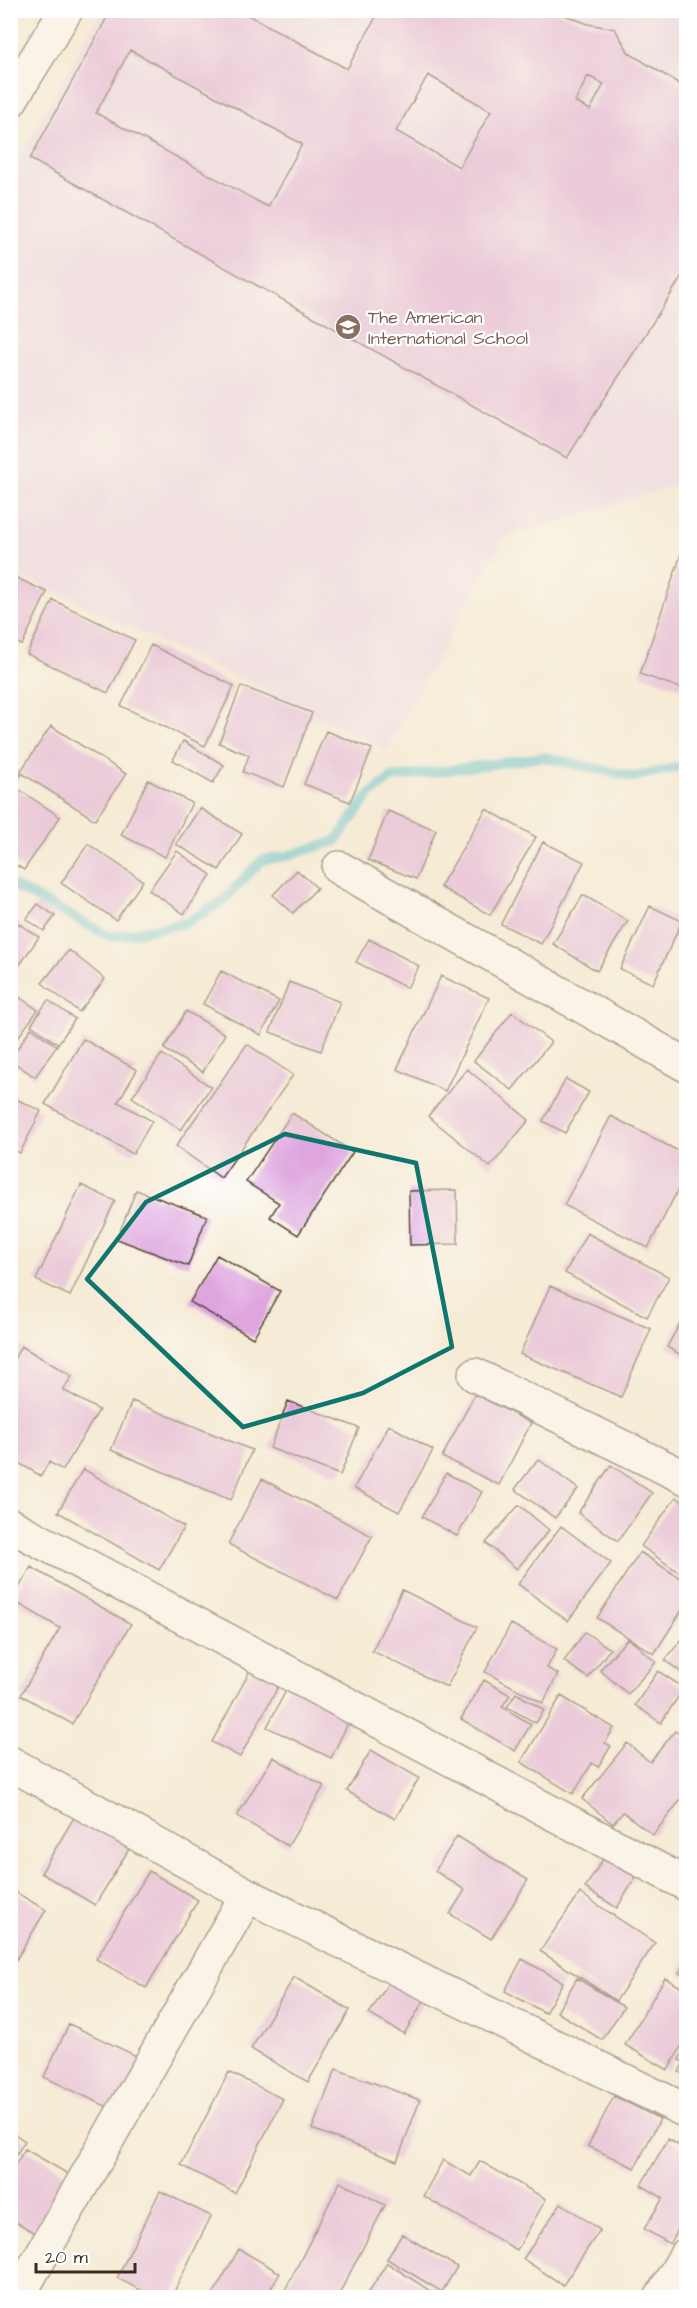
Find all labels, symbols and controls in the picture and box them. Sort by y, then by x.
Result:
place label: The American International School [368,305,528,351]
school or university icon: The American International School [333,312,363,342]
scale bar [36,2236,135,2274]
text: 20 m [45,2245,88,2270]

